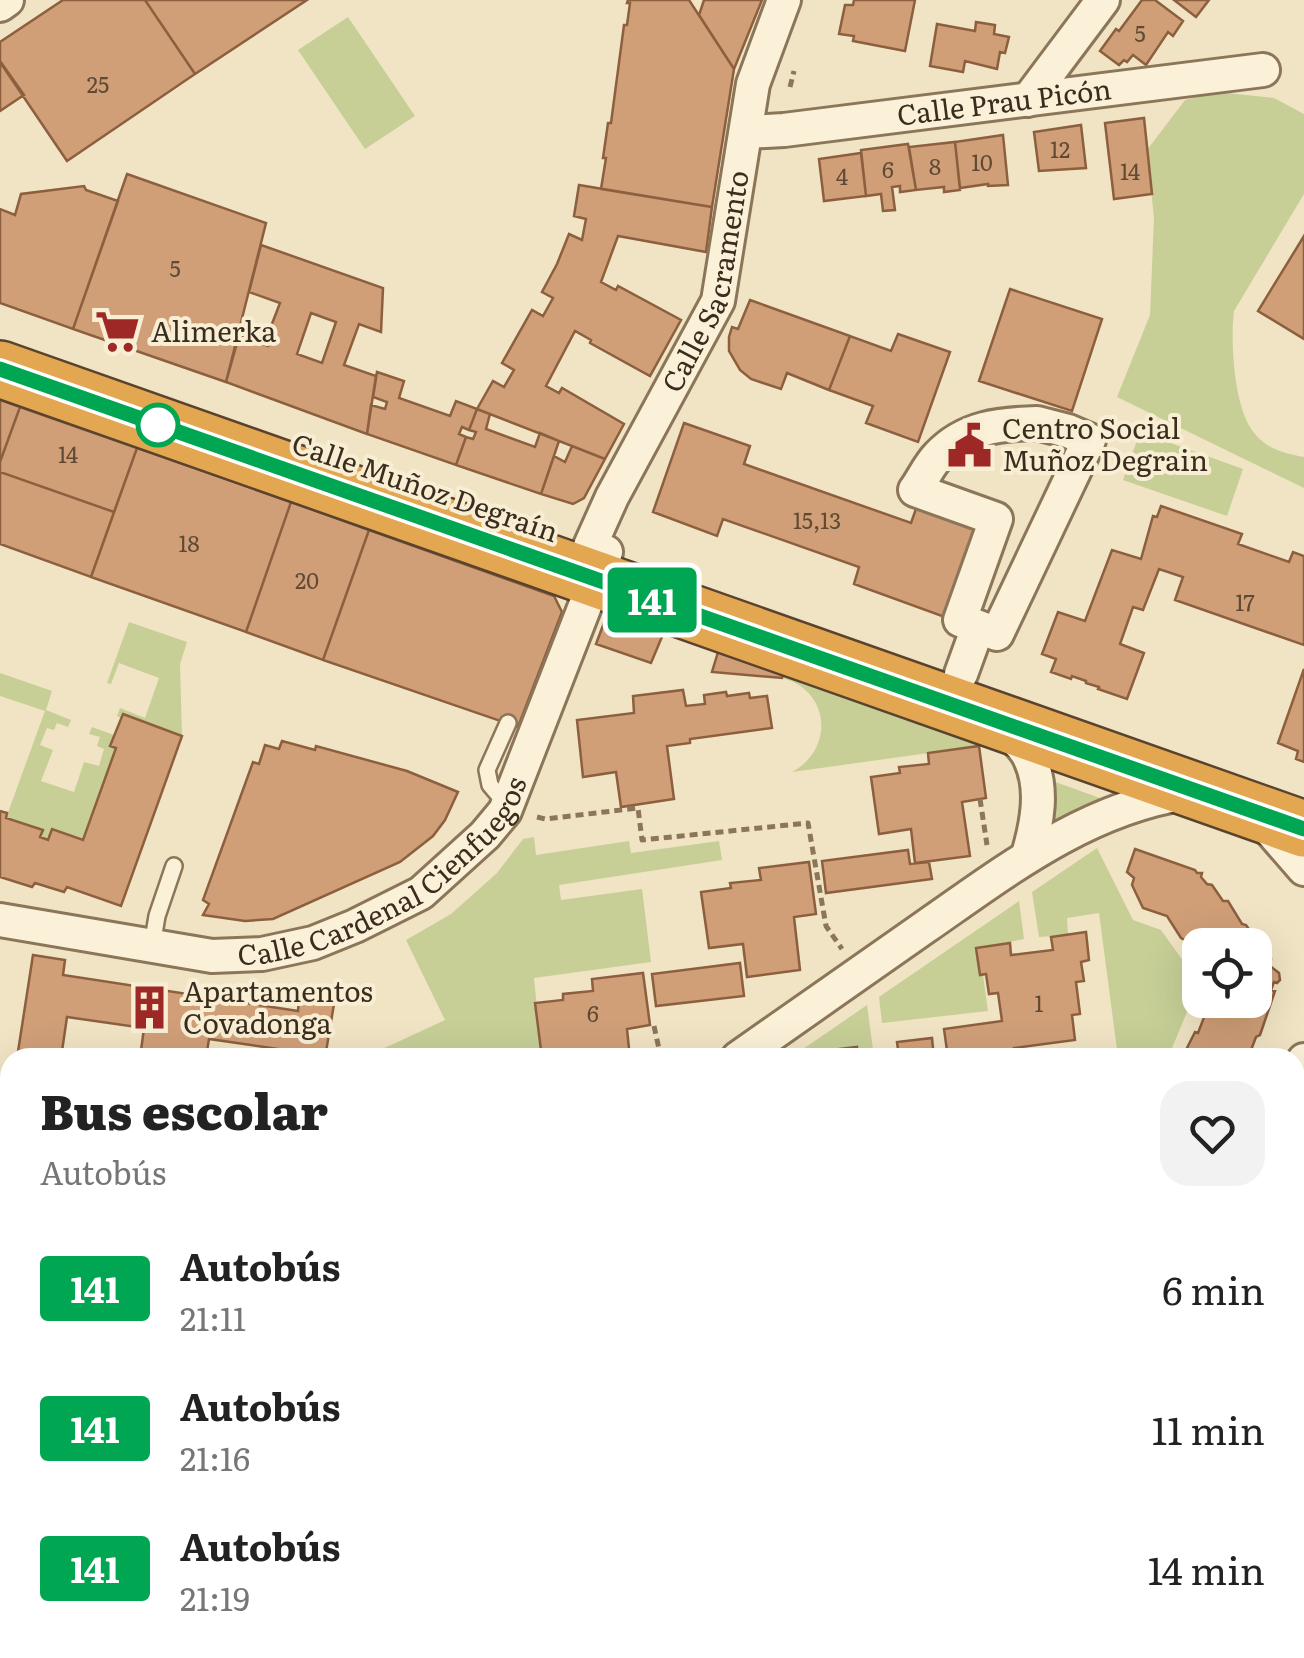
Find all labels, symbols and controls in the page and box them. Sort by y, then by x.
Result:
house number: 5 [1134,16,1146,49]
street label: Calle Prau Picón [894,66,1114,135]
house number: 25 [87,67,109,100]
house number: 12 [1050,132,1070,165]
house number: 10 [971,145,993,178]
house number: 8 [929,149,941,182]
house number: 6 [882,152,894,185]
house number: 14 [1120,154,1140,187]
house number: 4 [836,159,848,192]
street label: Calle Sacramento [650,167,758,399]
house number: 5 [169,251,181,284]
supermarket icon: Alimerka [94,308,142,356]
place label: Alimerka [151,309,276,351]
unlabelled marker [137,404,179,446]
place label: Centro Social Muñoz Degrain [1002,406,1208,480]
street label: Calle Muñoz Degraín [287,421,564,551]
public building icon: Centro Social Muñoz Degrain [945,421,993,469]
house number: 14 [58,437,78,470]
house number: 15,13 [793,503,841,536]
house number: 18 [178,526,200,559]
house number: 20 [295,563,319,596]
line badge: 141 [594,568,710,632]
text: 141 [628,574,676,626]
house number: 17 [1235,585,1255,618]
street label: Calle Cardenal Cienfuegos [237,770,536,974]
map controls [1182,928,1272,1018]
button: locate [1182,928,1272,1018]
place label: Apartamentos Covadonga [183,969,373,1043]
building icon: Apartamentos Covadonga [126,984,174,1032]
house number: 1 [1035,986,1044,1019]
house number: 6 [587,996,599,1029]
text: Bus escolar [40,1074,328,1145]
button: heart [1160,1081,1265,1186]
text: Autobús [40,1147,166,1195]
text: Autobús [180,1236,341,1293]
text: 6 min [1162,1260,1265,1317]
text: 141 [71,1262,119,1314]
text: 21:11 [180,1293,246,1341]
text: Autobús [180,1376,341,1433]
text: 11 min [1152,1400,1265,1457]
text: 141 [71,1402,119,1454]
text: 21:16 [180,1433,250,1481]
text: Autobús [180,1516,341,1573]
text: 14 min [1148,1540,1265,1597]
text: 141 [71,1542,119,1594]
text: 21:19 [180,1573,250,1621]

